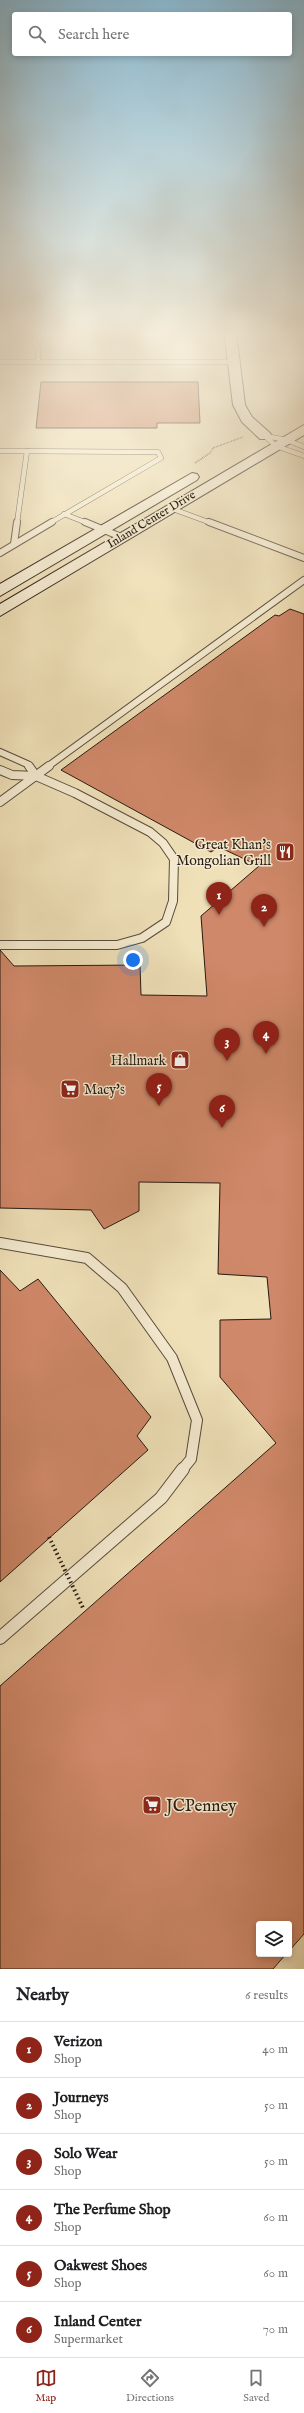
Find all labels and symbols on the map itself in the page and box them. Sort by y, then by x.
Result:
street label: Inland Center Drive [104,487,199,552]
place label: Great Khan's Mongolian Grill [176,836,271,870]
restaurant icon: Great Khan's Mongolian Grill [274,841,296,863]
pin: 1 [206,882,232,915]
pin: 2 [251,894,277,927]
your location [123,950,143,970]
pin: 4 [253,1021,279,1054]
pin: 3 [214,1028,240,1061]
shop icon: Hallmark [169,1049,191,1071]
place label: Hallmark [111,1052,167,1070]
pin: 5 [146,1073,172,1106]
supermarket icon: Macy's [59,1078,81,1100]
place label: Macy's [84,1081,125,1099]
pin: 6 [209,1095,235,1128]
supermarket icon: JCPenney [141,1794,163,1816]
place label: JCPenney [164,1796,237,1817]

